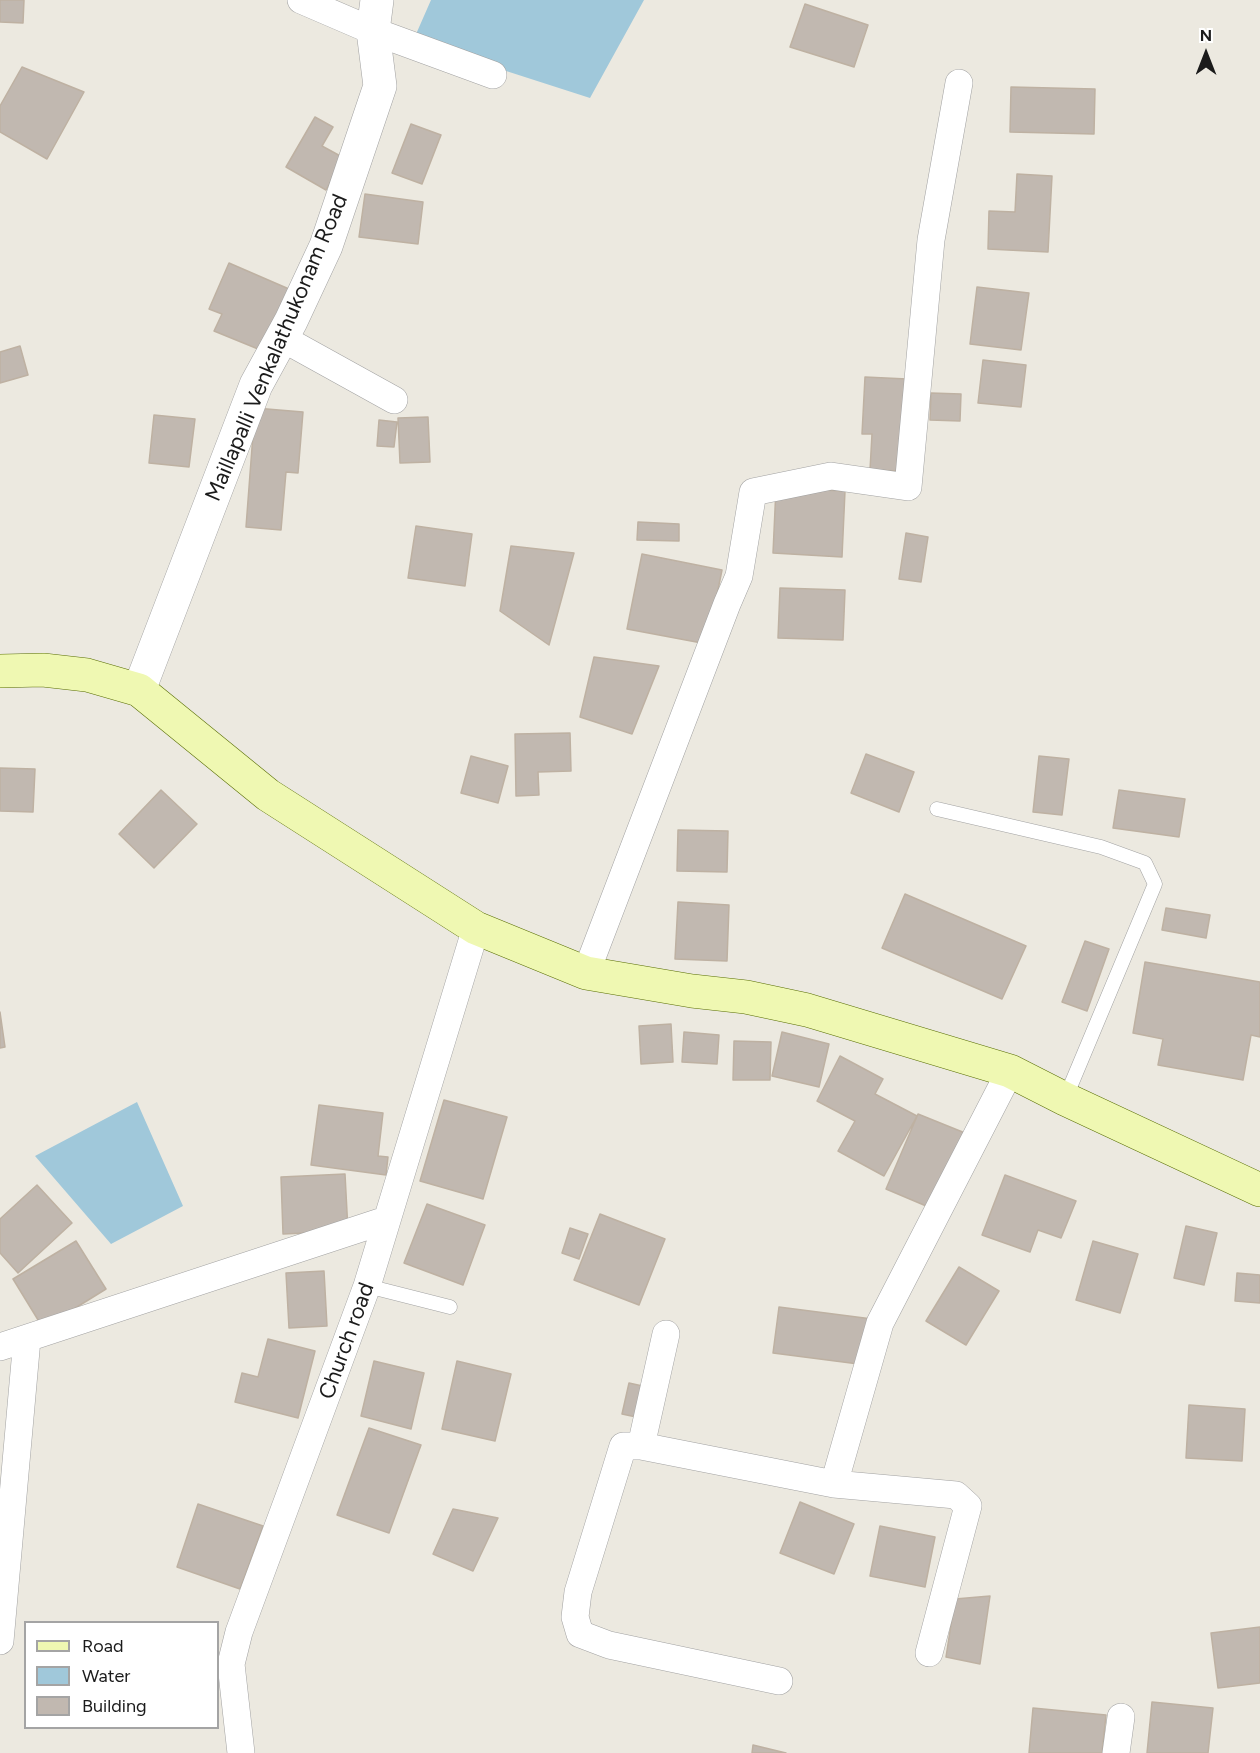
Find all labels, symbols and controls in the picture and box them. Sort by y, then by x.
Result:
north arrow [1176,24,1236,84]
text: N [1200,26,1212,45]
street label: Maillapalli Venkalathukonam Road [200,191,354,505]
street label: Church road [314,1279,380,1403]
legend [24,1621,219,1729]
text: Road [82,1635,123,1657]
text: Water [82,1665,130,1687]
text: Building [82,1695,147,1717]

